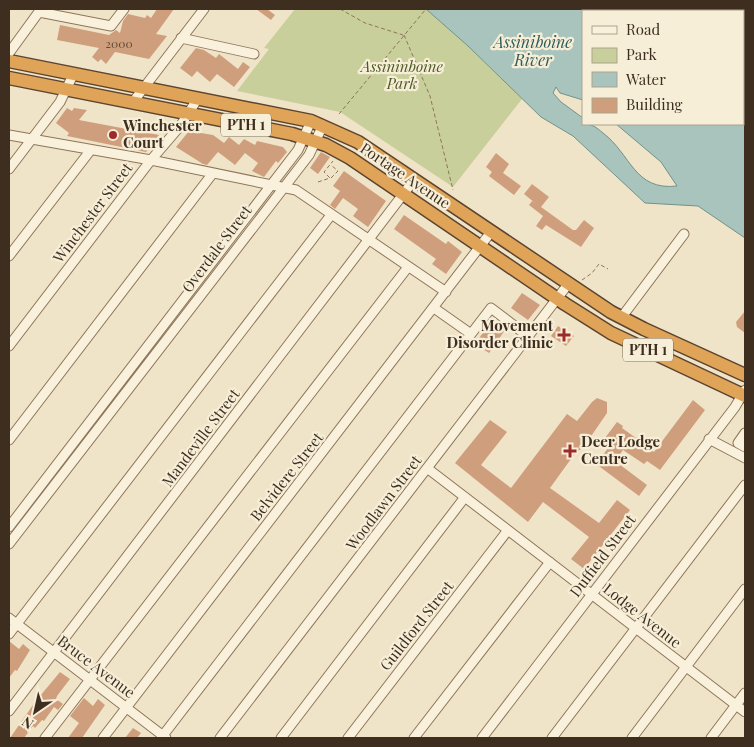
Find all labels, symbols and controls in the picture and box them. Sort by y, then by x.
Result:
legend [582,10,744,125]
text: Road [626,19,660,39]
water label: Assiniboine River [492,31,572,70]
house number: 2000 [105,35,133,51]
text: Park [626,44,658,64]
park label: Assininboine Park [359,56,443,93]
text: Water [625,69,666,89]
text: Building [626,94,683,114]
road number: PTH 1 [221,114,271,136]
place label: Winchester Court [122,115,202,152]
marker: Winchester Court [107,129,119,141]
street label: Portage Avenue [357,138,454,213]
street label: Winchester Street [47,158,137,267]
street label: Overdale Street [177,200,256,296]
place label: Movement Disorder Clinic [446,315,554,352]
marker: Movement Disorder Clinic [557,328,571,342]
road number: PTH 1 [623,338,673,362]
street label: Mandeville Street [157,384,244,490]
street label: Belvidere Street [245,427,328,525]
place label: Deer Lodge Centre [581,431,661,468]
marker: Deer Lodge Centre [563,444,577,458]
street label: Woodlawn Street [340,450,426,555]
street label: Duffield Street [565,510,640,601]
street label: Guildford Street [375,576,458,674]
street label: Lodge Avenue [599,578,686,652]
street label: Bruce Avenue [54,630,139,702]
north arrow [10,687,60,737]
text: N [18,712,37,734]

